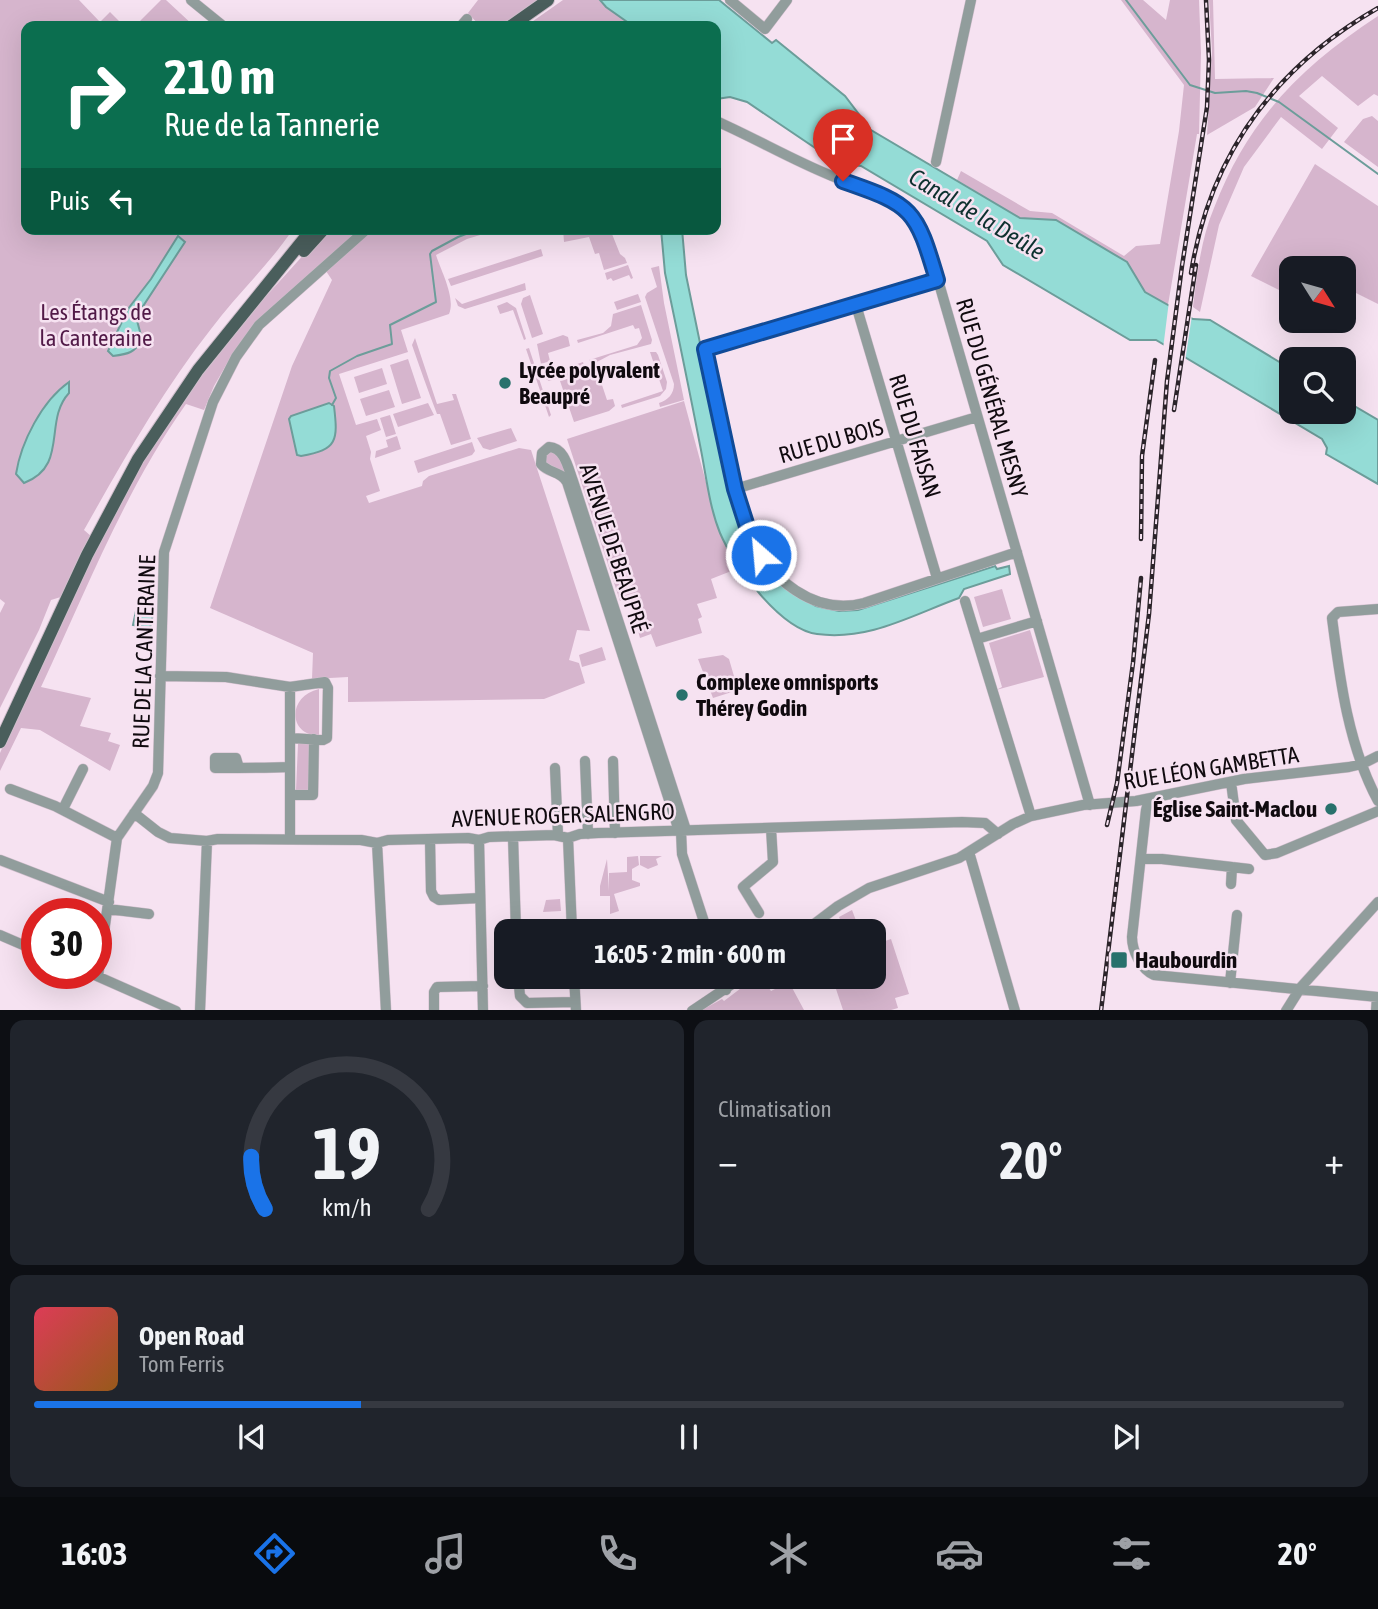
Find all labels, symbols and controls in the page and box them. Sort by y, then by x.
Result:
text: 210 m [164,48,275,104]
icon: right [49,49,140,140]
text: Rue de la Tannerie [164,106,380,143]
pin [813,109,873,181]
icon: arrive [824,120,862,158]
water label: Canal de la Deûle [904,163,1050,265]
icon: left [103,182,141,220]
text: Puis [49,186,89,216]
north arrow [1279,256,1356,332]
map controls [1279,256,1356,424]
street label: RUE DU GÉNÉRAL MESNY [951,295,1033,502]
park label: Les Étangs de la Canteraine [40,299,152,351]
button: search [1279,347,1356,424]
place label: Lycée polyvalent Beaupré [519,357,660,409]
street label: RUE DU FAISAN [884,371,946,501]
marker: Lycée polyvalent Beaupré [497,375,513,391]
street label: RUE DU BOIS [776,414,887,468]
street label: AVENUE DE BEAUPRÉ [574,460,654,636]
position arrow [724,518,798,592]
street label: RUE DE LA CANTERAINE [128,554,160,750]
place label: Complexe omnisports Thérey Godin [696,669,878,721]
marker: Complexe omnisports Thérey Godin [674,687,690,703]
street label: RUE LÉON GAMBETTA [1122,741,1301,795]
place label: Église Saint-Maclou [1153,796,1317,822]
street label: AVENUE ROGER SALENGRO [451,798,675,832]
marker: Église Saint-Maclou [1323,801,1339,817]
speed limit sign: 30 [21,898,112,989]
text: 16:05 · 2 min · 600 m [594,939,786,969]
place label: Haubourdin [1135,947,1237,973]
marker: Haubourdin [1109,950,1129,970]
text: Climatisation [718,1096,832,1122]
text: 19 [313,1111,381,1194]
text: 20° [999,1130,1063,1190]
text: − [718,1139,738,1182]
text: + [1324,1139,1344,1182]
text: km/h [322,1192,372,1220]
text: Open Road [139,1321,244,1351]
text: Tom Ferris [139,1351,224,1377]
icon: previous [233,1418,271,1456]
icon: pause [670,1418,708,1456]
icon: next [1107,1418,1145,1456]
icon: directions [250,1529,299,1578]
icon: music [421,1529,470,1578]
icon: phone [593,1529,642,1578]
icon: climate [764,1529,813,1578]
icon: car [935,1529,984,1578]
icon: filters [1107,1529,1156,1578]
text: 16:03 [61,1535,128,1572]
text: 20° [1278,1535,1317,1572]

